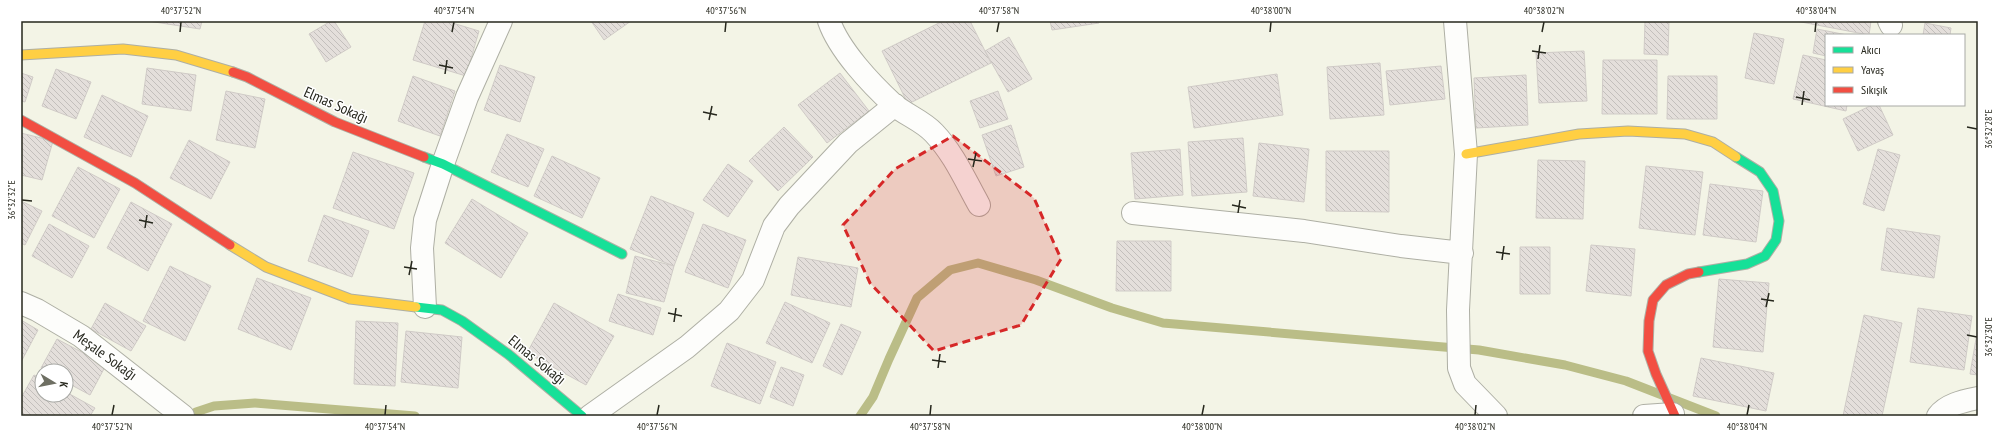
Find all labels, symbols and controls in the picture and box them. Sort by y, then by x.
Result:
text: 40°37'52"N [161,4,201,17]
text: 40°37'54"N [434,4,474,17]
text: 40°37'56"N [706,4,746,17]
text: 40°37'58"N [979,4,1019,17]
text: 40°38'00"N [1251,4,1291,17]
text: 40°38'02"N [1524,4,1564,17]
text: 40°38'04"N [1796,4,1836,17]
legend [1825,34,1965,106]
text: Akıcı [1861,42,1881,57]
text: Yavaş [1861,62,1884,77]
street label: Elmas Sokağı [301,82,371,127]
text: Sıkışık [1861,82,1888,97]
text: 36°32'28"E [1982,109,1995,149]
text: 36°32'32"E [5,180,18,220]
text: 36°32'30"E [1982,317,1995,357]
street label: Meşale Sokağı [70,325,141,384]
street label: Elmas Sokağı [505,331,570,389]
north arrow [34,363,74,403]
text: K [56,381,71,389]
text: 40°37'52"N [92,420,132,433]
text: 40°37'54"N [365,420,405,433]
text: 40°37'56"N [637,420,677,433]
text: 40°37'58"N [910,420,950,433]
text: 40°38'00"N [1182,420,1222,433]
text: 40°38'02"N [1455,420,1495,433]
text: 40°38'04"N [1727,420,1767,433]

